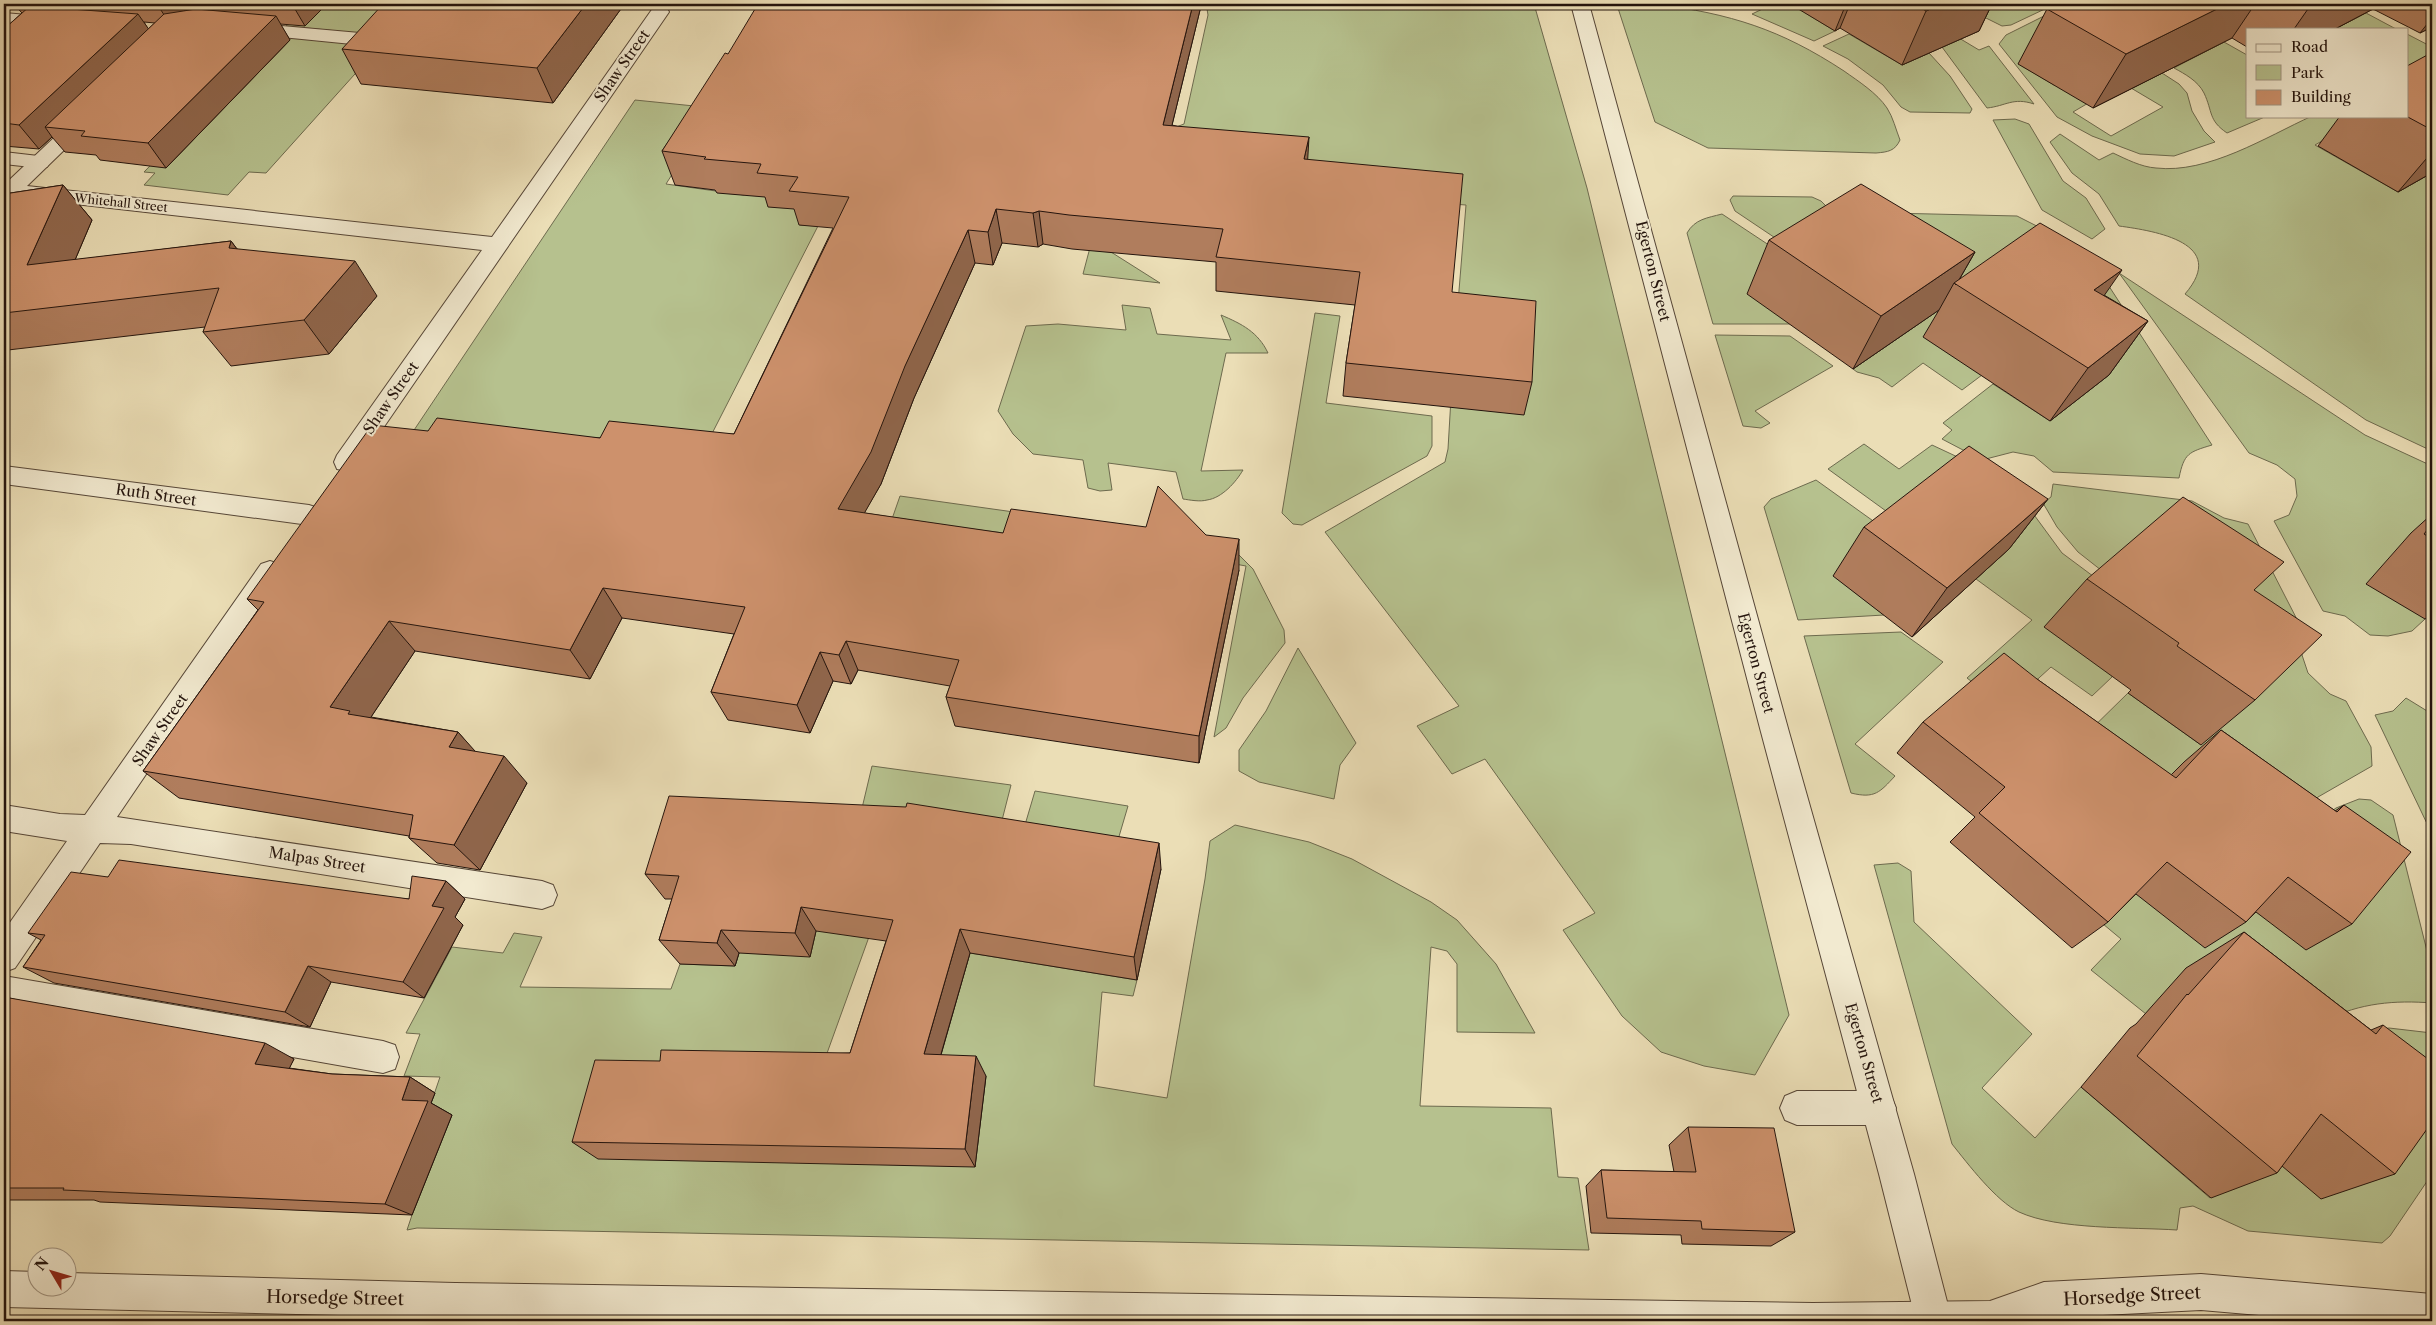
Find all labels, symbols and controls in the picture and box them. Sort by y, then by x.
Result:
street label: Shaw Street [590,25,654,106]
legend [2246,28,2408,118]
text: Road [2291,37,2328,56]
text: Park [2291,63,2325,82]
text: Building [2291,87,2351,106]
street label: Whitehall Street [73,190,169,215]
street label: Egerton Street [1632,219,1675,324]
street label: Shaw Street [359,357,423,438]
street label: Ruth Street [114,479,198,510]
street label: Egerton Street [1734,611,1779,716]
street label: Shaw Street [128,689,192,770]
street label: Malpas Street [267,842,367,877]
street label: Egerton Street [1841,1001,1888,1106]
north arrow [28,1248,78,1298]
text: N [31,1254,53,1274]
street label: Horsedge Street [2063,1281,2202,1311]
street label: Horsedge Street [266,1286,405,1310]

